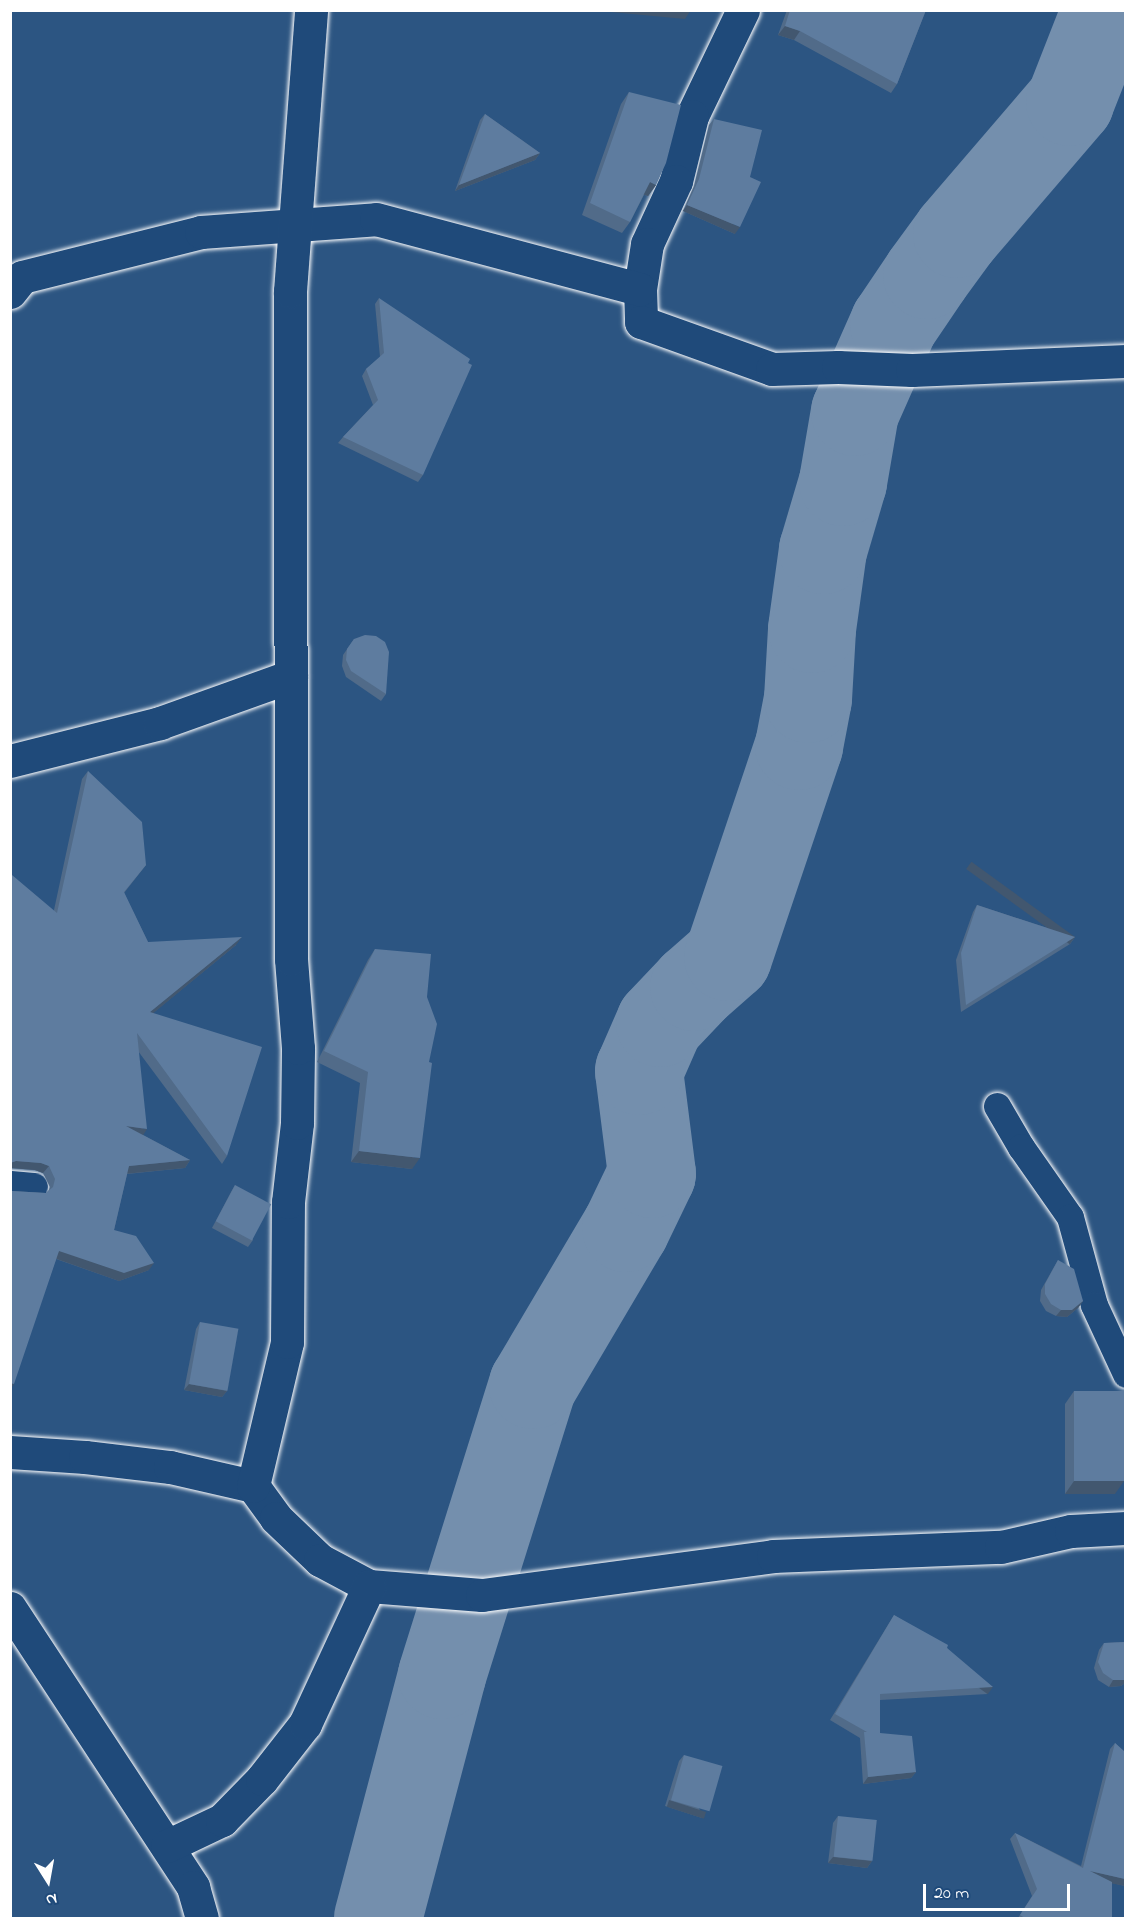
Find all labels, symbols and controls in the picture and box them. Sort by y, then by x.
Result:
north arrow [18,1851,78,1911]
scale bar [926,1872,1073,1910]
text: 20 m [934,1881,969,1907]
text: N [44,1886,59,1911]

